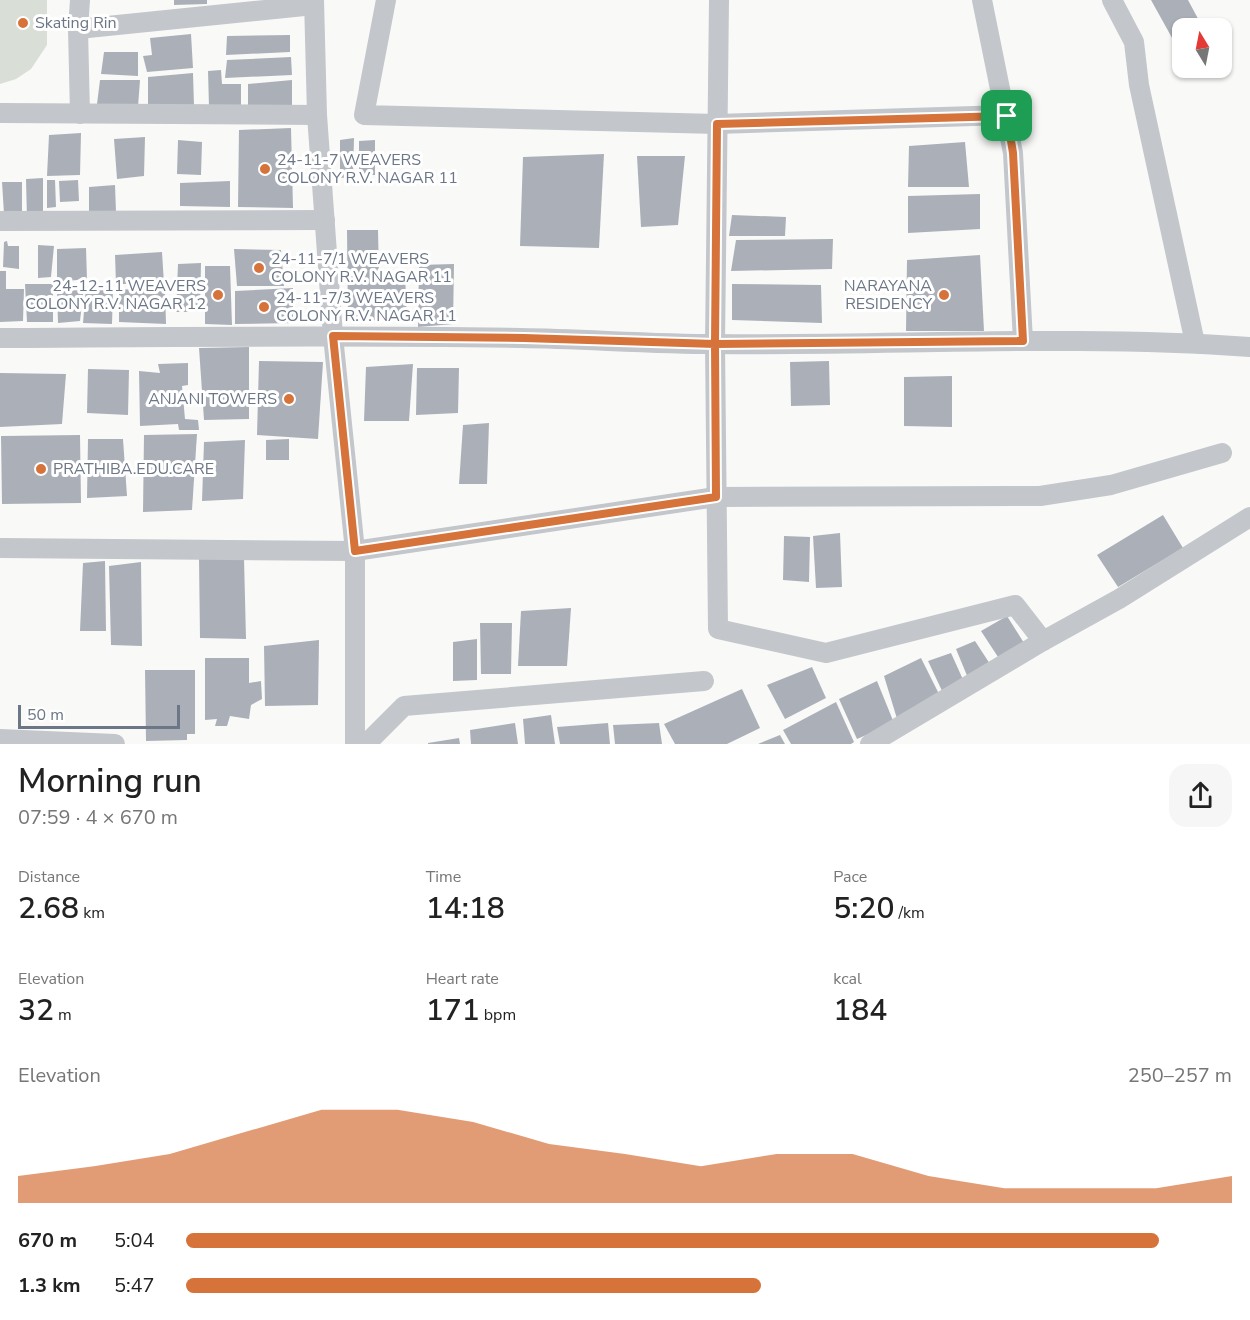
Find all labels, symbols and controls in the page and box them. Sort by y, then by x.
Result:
place label: Skating Rin [35,12,117,34]
marker: Skating Rin [16,16,30,30]
north arrow [1172,18,1232,78]
map controls [1172,18,1232,78]
pin [981,90,1032,141]
icon: arrive [990,99,1023,132]
place label: 24-11-7 WEAVERS COLONY R.V. NAGAR 11 [277,149,458,189]
marker: 24-11-7 WEAVERS COLONY R.V. NAGAR 11 [258,162,272,176]
place label: 24-11-7/1 WEAVERS COLONY R.V. NAGAR 11 [271,248,452,288]
marker: 24-11-7/1 WEAVERS COLONY R.V. NAGAR 11 [252,261,266,275]
place label: 24-12-11 WEAVERS COLONY R.V. NAGAR 12 [25,275,206,315]
place label: NARAYANA RESIDENCY [844,275,932,315]
place label: 24-11-7/3 WEAVERS COLONY R.V. NAGAR 11 [276,287,457,327]
marker: 24-12-11 WEAVERS COLONY R.V. NAGAR 12 [211,288,225,302]
marker: NARAYANA RESIDENCY [937,288,951,302]
marker: 24-11-7/3 WEAVERS COLONY R.V. NAGAR 11 [257,300,271,314]
place label: ANJANI TOWERS [148,388,277,410]
marker: ANJANI TOWERS [282,392,296,406]
place label: PRATHIBA.EDU.CARE [53,458,214,480]
marker: PRATHIBA.EDU.CARE [34,462,48,476]
scale bar [18,702,180,730]
text: 50 m [27,704,64,726]
text: Morning run [18,759,202,804]
button: share [1169,764,1232,827]
text: 07:59 · 4 × 670 m [18,804,178,831]
text: Distance [18,866,80,888]
text: Time [426,866,461,888]
text: Pace [833,866,867,888]
text: 2.68 [18,888,79,929]
text: 14:18 [426,888,505,929]
text: 5:20 [833,888,894,929]
text: km [79,902,105,924]
text: /km [894,902,925,924]
text: Elevation [18,968,84,990]
text: Heart rate [426,968,499,990]
text: kcal [833,968,862,990]
text: 32 [18,990,54,1031]
text: 171 [426,990,480,1031]
text: 184 [833,990,887,1031]
text: m [54,1004,72,1026]
text: bpm [480,1004,516,1026]
text: Elevation [18,1062,101,1089]
text: 250–257 m [1128,1062,1232,1089]
text: 670 m [18,1227,77,1254]
text: 5:04 [114,1227,155,1254]
text: 1.3 km [18,1272,81,1299]
text: 5:47 [114,1272,155,1299]

